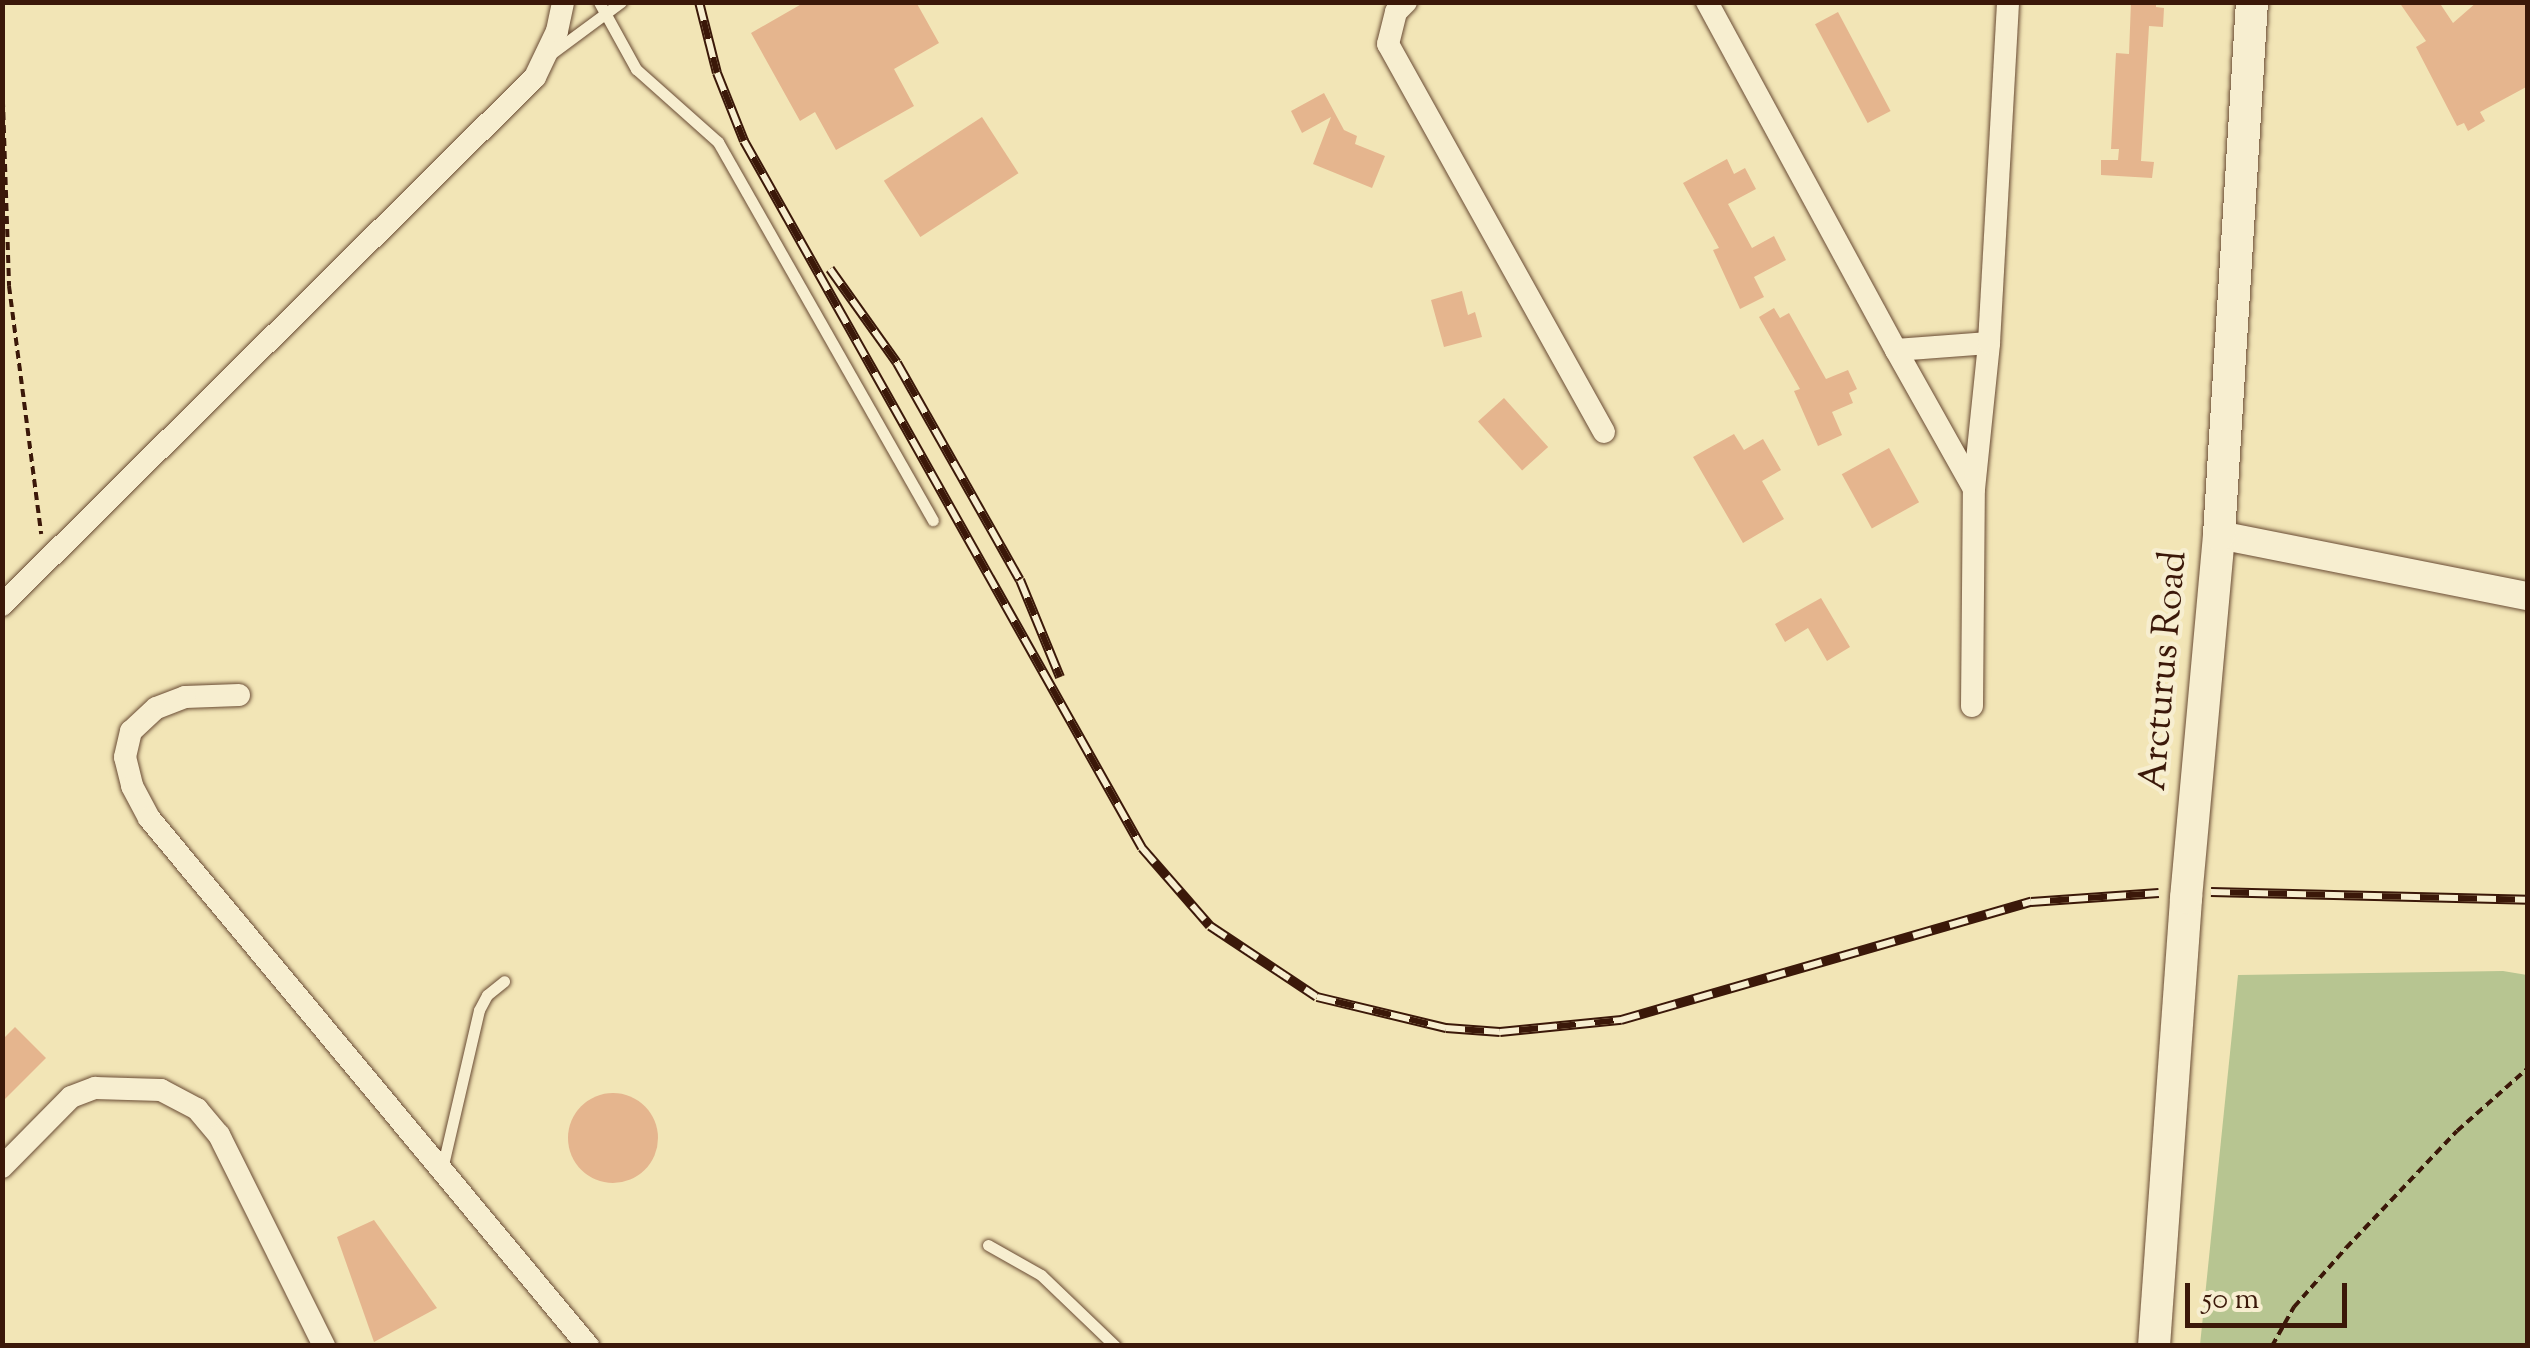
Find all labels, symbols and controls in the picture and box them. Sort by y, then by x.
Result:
street label: Arcturus Road [2133,549,2199,793]
scale bar [2190,1263,2352,1325]
text: 50 m [2202,1279,2259,1322]

